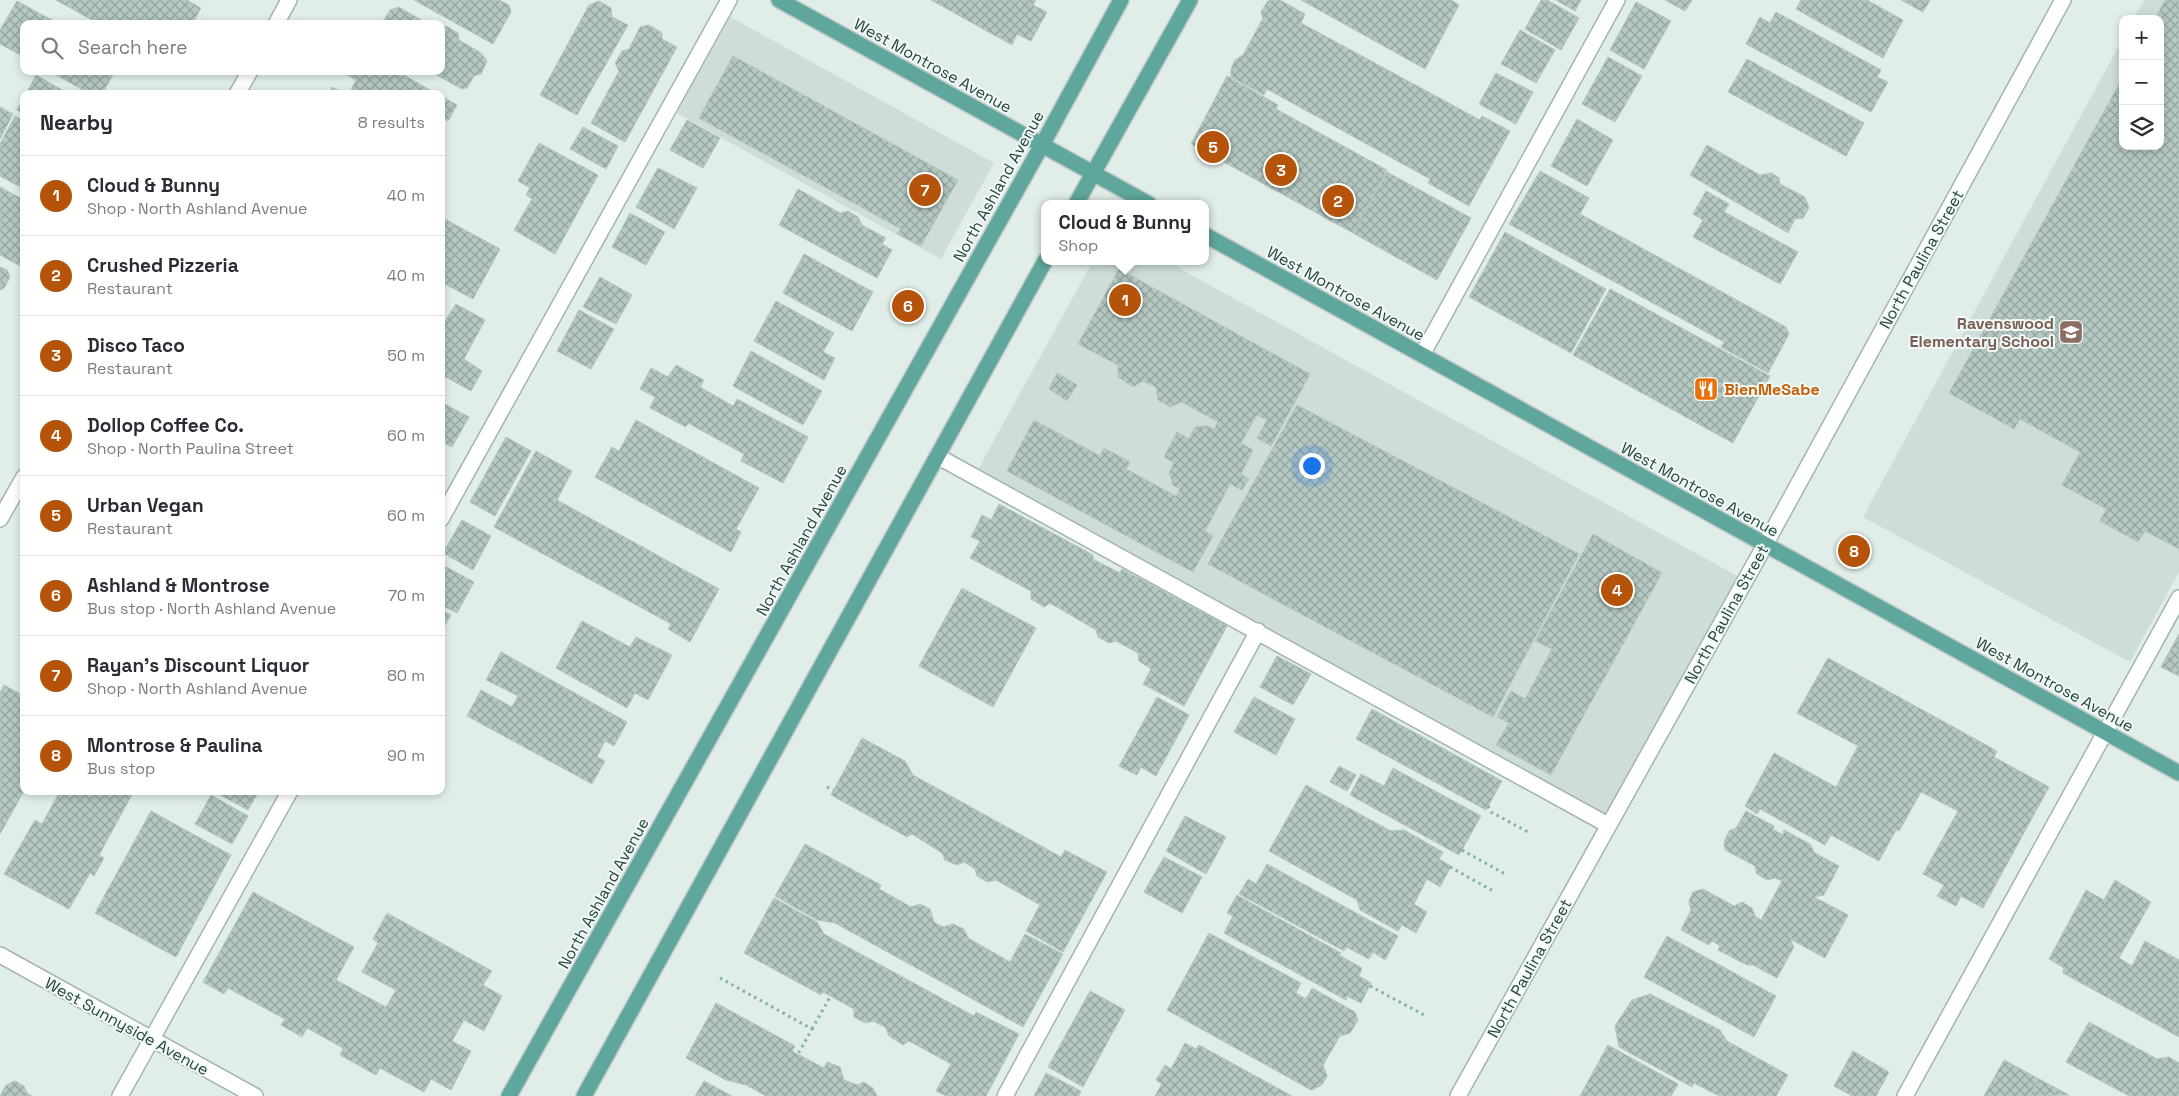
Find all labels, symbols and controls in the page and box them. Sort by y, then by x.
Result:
street label: West Montrose Avenue [850,13,1016,118]
map controls [2119,15,2164,150]
button: + [2119,15,2164,60]
search box [20,20,445,75]
icon: search [38,34,66,62]
text: Search here [78,35,188,60]
button: − [2119,60,2164,105]
button: layers [2119,105,2164,150]
street label: North Ashland Avenue [948,107,1049,265]
text: Nearby [40,109,113,136]
text: 8 results [358,112,425,133]
pin: 5 [1197,128,1229,166]
pin: 3 [1265,151,1297,189]
pin: 7 [909,171,941,209]
text: Cloud & Bunny [87,173,220,198]
pin: 2 [1322,182,1354,220]
text: 1 [52,185,60,206]
text: 40 m [387,185,425,206]
street label: North Paulina Street [1874,186,1968,333]
text: Shop · North Ashland Avenue [87,198,308,219]
popup [1041,200,1209,265]
text: Cloud & Bunny [1059,210,1191,235]
text: Shop [1059,235,1098,256]
street label: West Montrose Avenue [1263,241,1429,346]
text: Crushed Pizzeria [87,253,239,278]
text: 2 [51,265,61,286]
text: 40 m [387,265,425,286]
text: Restaurant [87,278,173,299]
pin: 1 [1109,281,1141,319]
pin: 6 [892,287,924,325]
place label: Ravenswood Elementary School [1910,313,2054,352]
school or university icon: Ravenswood Elementary School [2058,319,2084,345]
text: Disco Taco [87,333,185,358]
text: 3 [51,345,61,366]
text: 50 m [387,345,425,366]
text: Restaurant [87,358,173,379]
restaurant icon: BienMeSabe [1693,376,1719,402]
place label: BienMeSabe [1724,379,1820,400]
text: Dollop Coffee Co. [87,413,244,438]
text: 4 [51,425,61,446]
text: 60 m [387,425,425,446]
street label: West Montrose Avenue [1617,437,1783,542]
text: Shop · North Paulina Street [87,438,294,459]
your location [1299,453,1325,479]
street label: North Ashland Avenue [751,461,852,619]
text: Urban Vegan [87,493,204,518]
text: 5 [51,505,61,526]
text: 60 m [387,505,425,526]
text: Restaurant [87,518,173,539]
pin: 8 [1838,532,1870,570]
street label: North Paulina Street [1679,541,1773,688]
pin: 4 [1601,571,1633,609]
text: Ashland & Montrose [87,573,270,598]
text: 6 [51,585,61,606]
text: 70 m [388,585,425,606]
text: Bus stop · North Ashland Avenue [87,598,336,619]
street label: West Montrose Avenue [1972,632,2138,737]
text: Rayan's Discount Liquor [87,653,309,678]
text: 7 [52,665,60,686]
text: 80 m [387,665,425,686]
text: Shop · North Ashland Avenue [87,678,308,699]
text: Montrose & Paulina [87,733,263,758]
text: 8 [51,745,61,766]
text: 90 m [387,745,425,766]
text: Bus stop [87,758,155,779]
street label: North Ashland Avenue [553,814,654,972]
street label: North Paulina Street [1482,895,1576,1042]
street label: West Sunnyside Avenue [41,973,212,1080]

